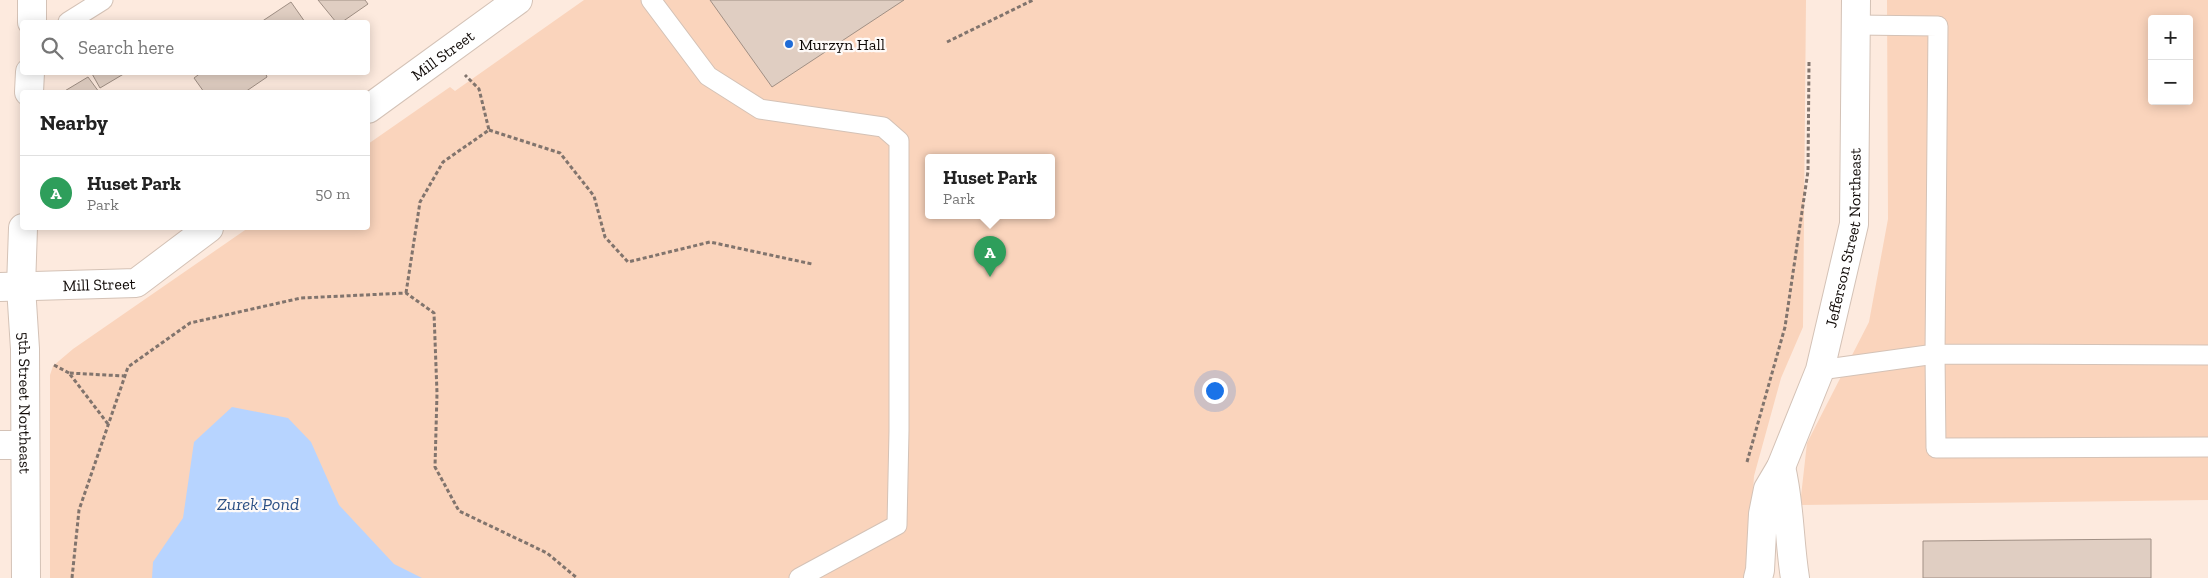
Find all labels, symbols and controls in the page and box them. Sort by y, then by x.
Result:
map controls [2148,15,2193,105]
button: + [2148,15,2193,60]
search box [20,20,370,75]
street label: Mill Street [408,26,478,84]
icon: search [38,34,66,62]
place label: Murzyn Hall [799,35,885,54]
text: Search here [78,36,174,59]
marker: Murzyn Hall [783,38,795,50]
button: − [2148,60,2193,105]
text: Nearby [40,110,108,135]
street label: Jefferson Street Northeast [1821,148,1865,329]
popup [925,154,1055,219]
text: Huset Park [943,166,1037,189]
text: Huset Park [87,172,181,195]
text: A [51,184,62,203]
text: 50 m [315,184,350,203]
text: Park [943,189,975,208]
text: Park [87,195,119,214]
pin: A [974,236,1006,277]
street label: Mill Street [62,274,136,295]
street label: 5th Street Northeast [14,331,35,474]
your location [1202,378,1228,404]
water label: Zurek Pond [217,493,299,515]

